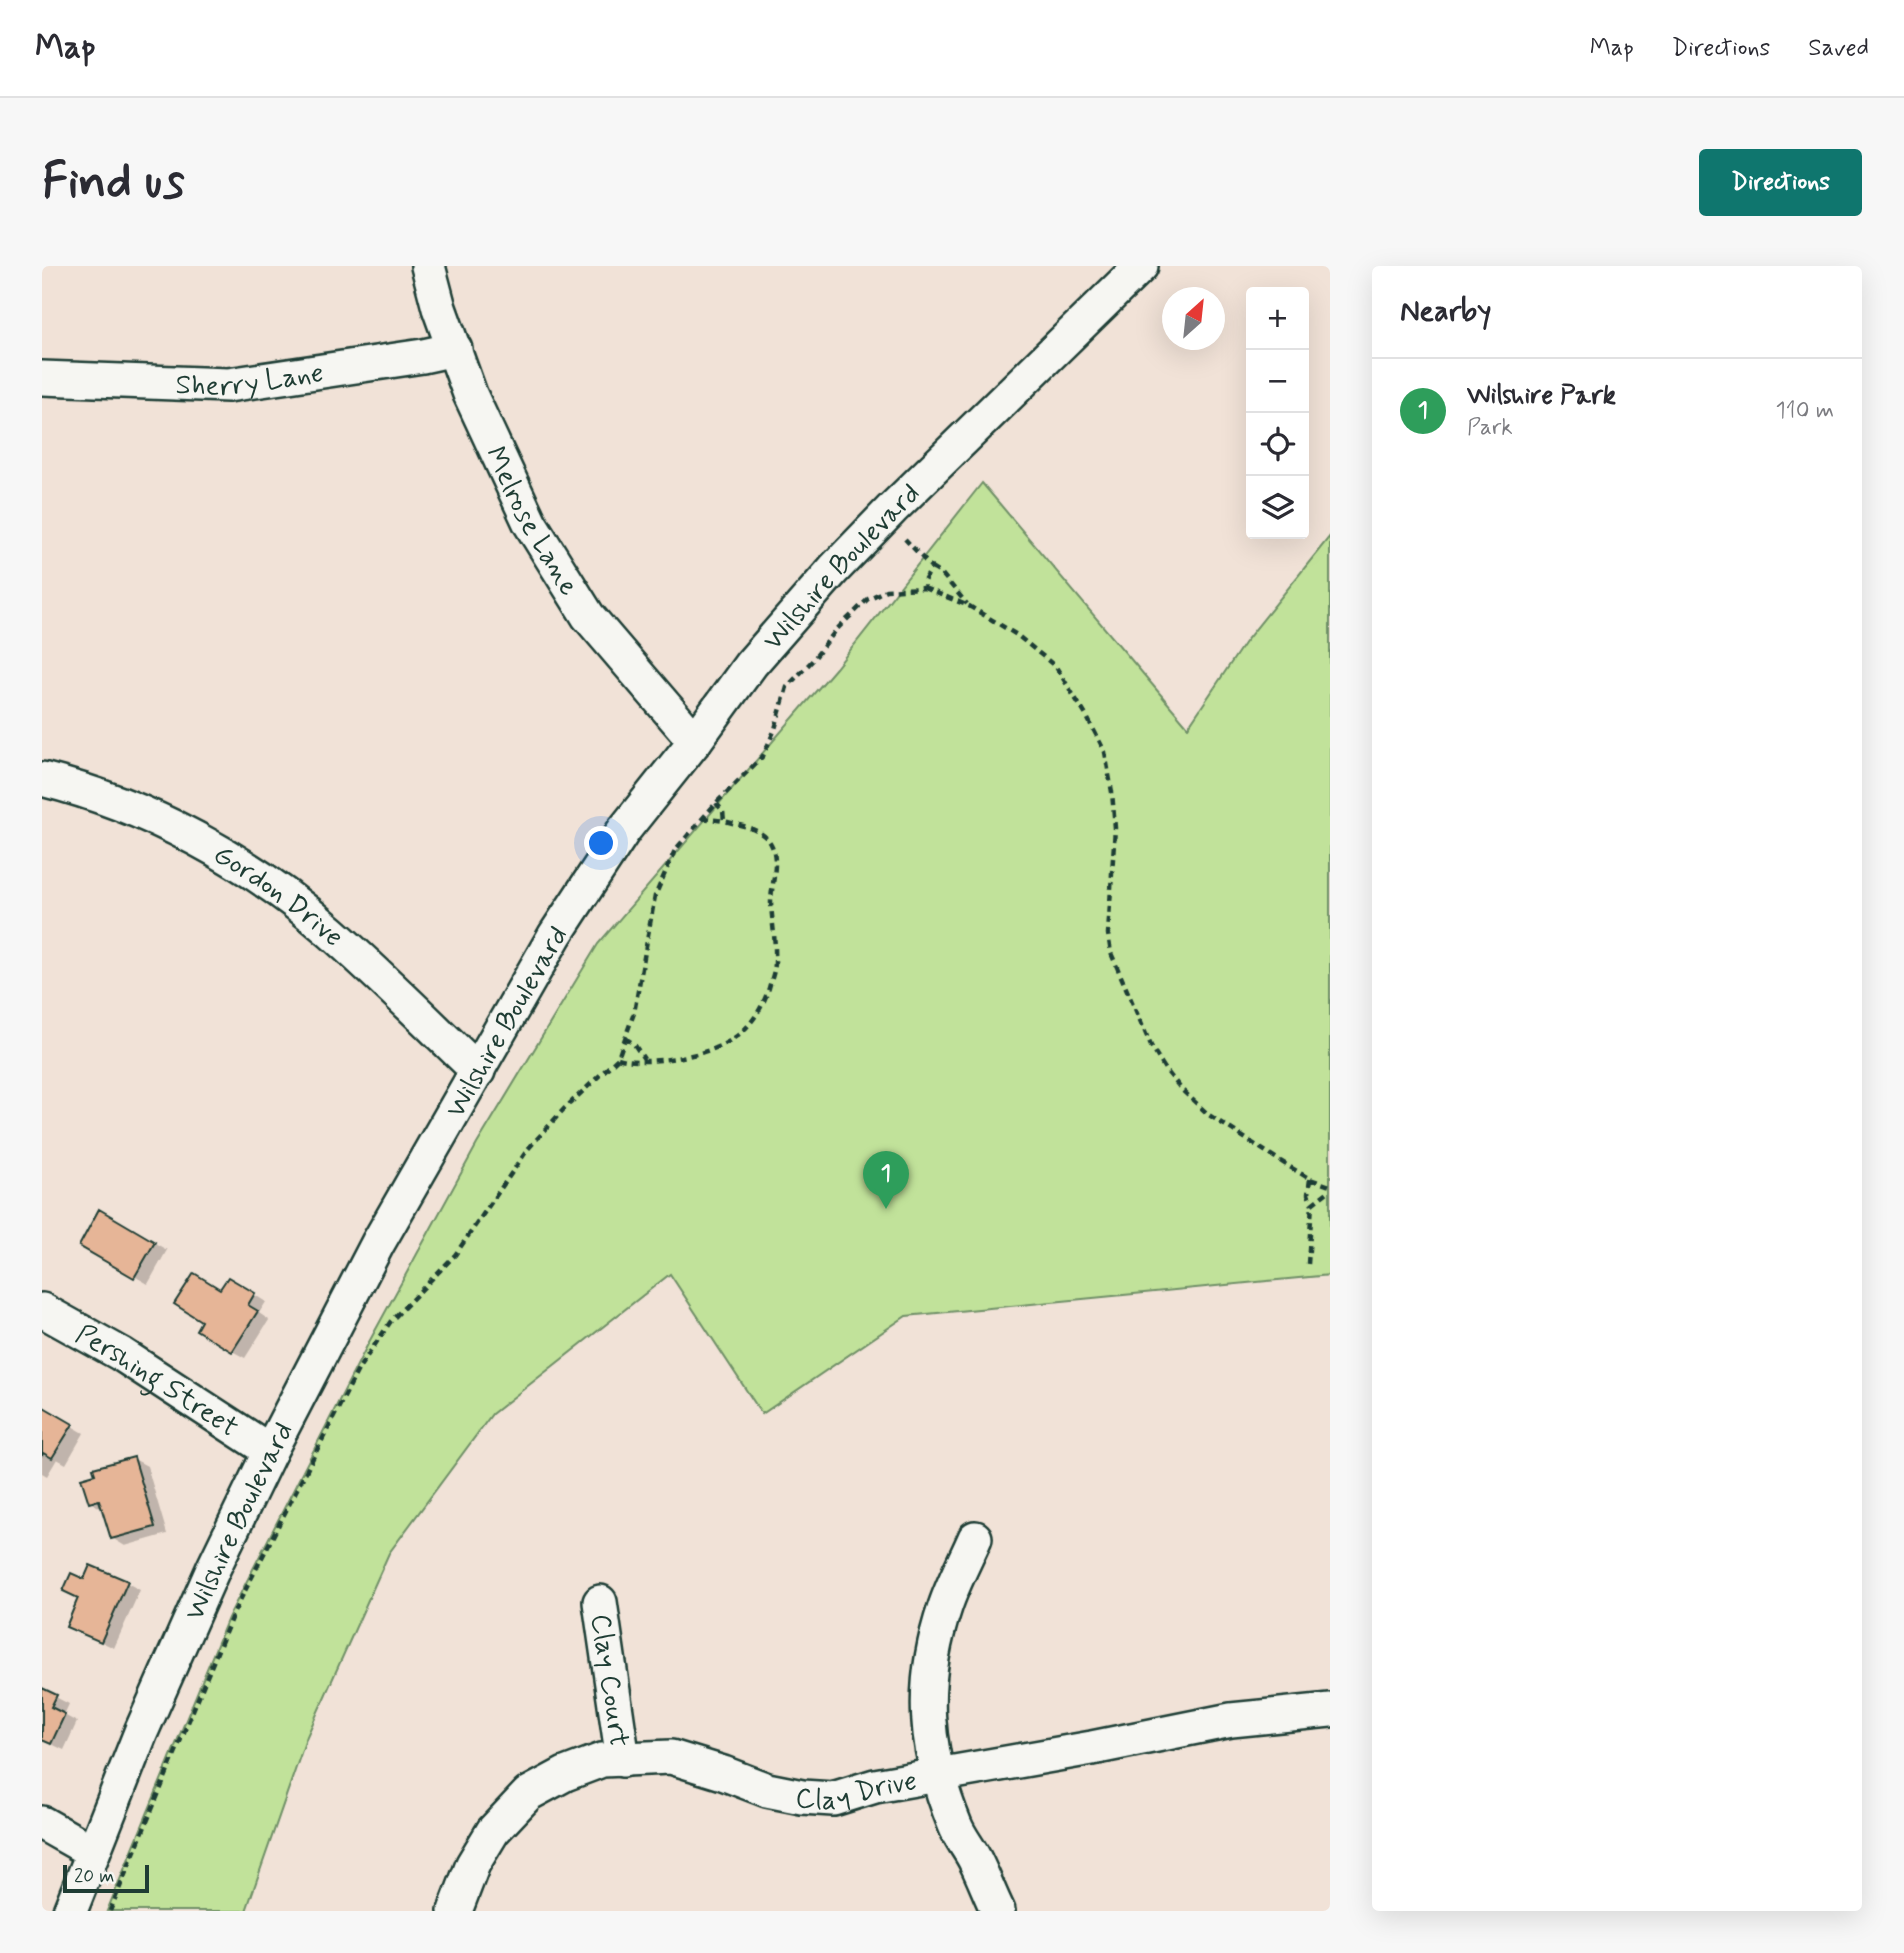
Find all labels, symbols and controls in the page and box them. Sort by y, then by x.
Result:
text: Map [35,26,95,70]
text: Map [1590,33,1634,64]
text: Directions [1672,33,1770,64]
text: Saved [1808,33,1869,64]
button: Directions [1699,149,1862,216]
text: Find us [42,150,185,215]
north arrow [1162,287,1225,350]
map controls [1246,287,1309,539]
button: + [1246,287,1309,350]
text: Nearby [1400,292,1491,331]
button: − [1246,350,1309,413]
street label: Sherry Lane [175,355,326,406]
text: Wilshire Park [1467,379,1616,413]
text: 1 [1418,396,1428,426]
text: 110 m [1775,396,1834,426]
button: locate [1246,413,1309,476]
text: Park [1467,413,1513,443]
street label: Melrose Lane [476,441,587,603]
street label: Wilshire Boulevard [756,476,929,659]
button: layers [1246,476,1309,539]
your location [584,826,618,860]
street label: Gordon Drive [206,837,351,956]
street label: Wilshire Boulevard [438,919,577,1125]
pin: 1 [863,1151,909,1209]
street label: Pershing Street [69,1317,245,1447]
street label: Wilshire Boulevard [177,1416,303,1626]
street label: Clay Court [581,1612,637,1750]
street label: Clay Drive [794,1763,920,1820]
scale bar [63,1862,149,1894]
text: 20 m [74,1864,114,1889]

